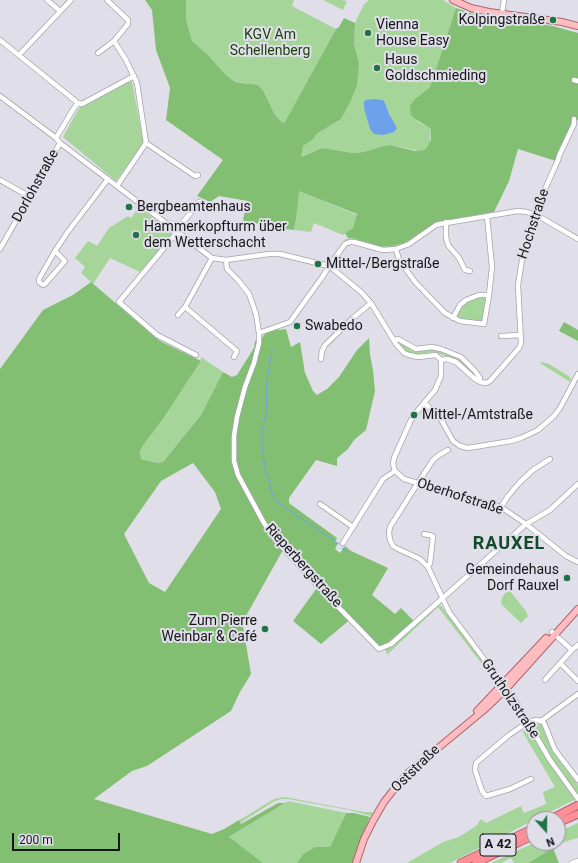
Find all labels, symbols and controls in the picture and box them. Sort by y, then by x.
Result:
place label: Kolpingstraße [459,12,545,28]
marker: Kolpingstraße [548,15,558,25]
place label: Vienna House Easy [376,17,449,50]
park label: KGV Am Schellenberg [230,27,310,60]
marker: Vienna House Easy [363,28,373,38]
place label: Haus Goldschmieding [385,52,486,84]
marker: Haus Goldschmieding [372,63,382,73]
street label: Dorlohstraße [9,147,63,225]
street label: Hochstraße [515,187,553,261]
place label: Bergbeamtenhaus [137,199,251,215]
marker: Bergbeamtenhaus [124,202,134,212]
place label: Hammerkopfturm über dem Wetterschacht [144,219,287,252]
marker: Hammerkopfturm über dem Wetterschacht [131,230,141,240]
place label: Mittel-/Bergstraße [326,256,440,272]
marker: Mittel-/Bergstraße [313,259,323,269]
place label: Swabedo [305,318,363,334]
marker: Swabedo [292,321,302,331]
place label: Mittel-/Amtstraße [422,407,533,423]
marker: Mittel-/Amtstraße [409,410,419,420]
street label: Oberhofstraße [415,475,505,519]
street label: Rieperbergstraße [261,521,345,611]
district label: RAUXEL [473,533,545,555]
place label: Gemeindehaus Dorf Rauxel [466,562,559,594]
marker: Gemeindehaus Dorf Rauxel [562,573,572,583]
place label: Zum Pierre Weinbar & Café [162,613,257,646]
marker: Zum Pierre Weinbar & Café [260,624,270,634]
street label: Grutholzstraße [477,656,543,742]
street label: Oststraße [388,742,444,796]
north arrow [526,811,566,851]
scale bar [14,825,122,851]
text: 200 m [19,833,53,847]
road number: A 42 [480,834,516,856]
text: N [544,834,556,849]

